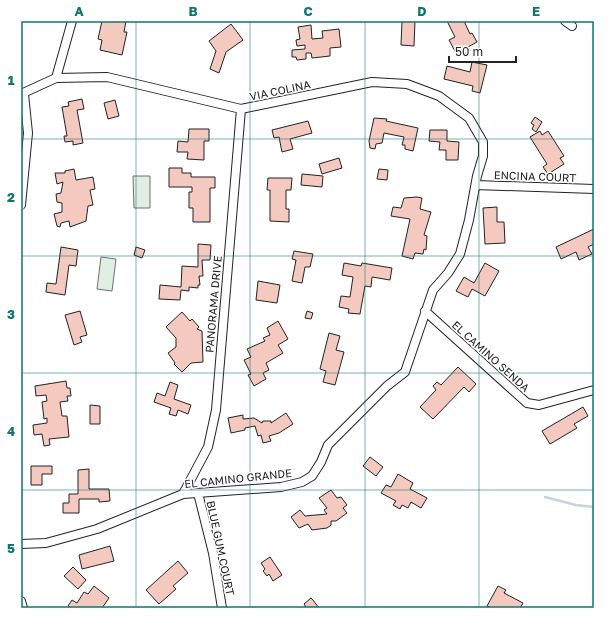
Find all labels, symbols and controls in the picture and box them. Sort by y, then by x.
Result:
text: A [74,3,84,19]
text: B [188,3,198,19]
text: C [303,3,313,19]
text: D [417,3,427,19]
text: E [532,3,540,19]
scale bar [449,38,516,64]
text: 50 m [455,44,483,59]
text: 1 [8,72,15,88]
street label: VIA COLINA [248,77,312,103]
street label: ENCINA COURT [494,168,577,184]
text: 2 [7,189,15,205]
street label: PANORAMA DRIVE [202,255,224,353]
text: 3 [7,306,15,322]
street label: EL CAMINO SENDA [450,318,533,395]
text: 4 [7,423,15,439]
street label: EL CAMINO GRANDE [184,466,293,490]
street label: BLUE GUM COURT [205,499,237,597]
text: 5 [7,540,15,556]

